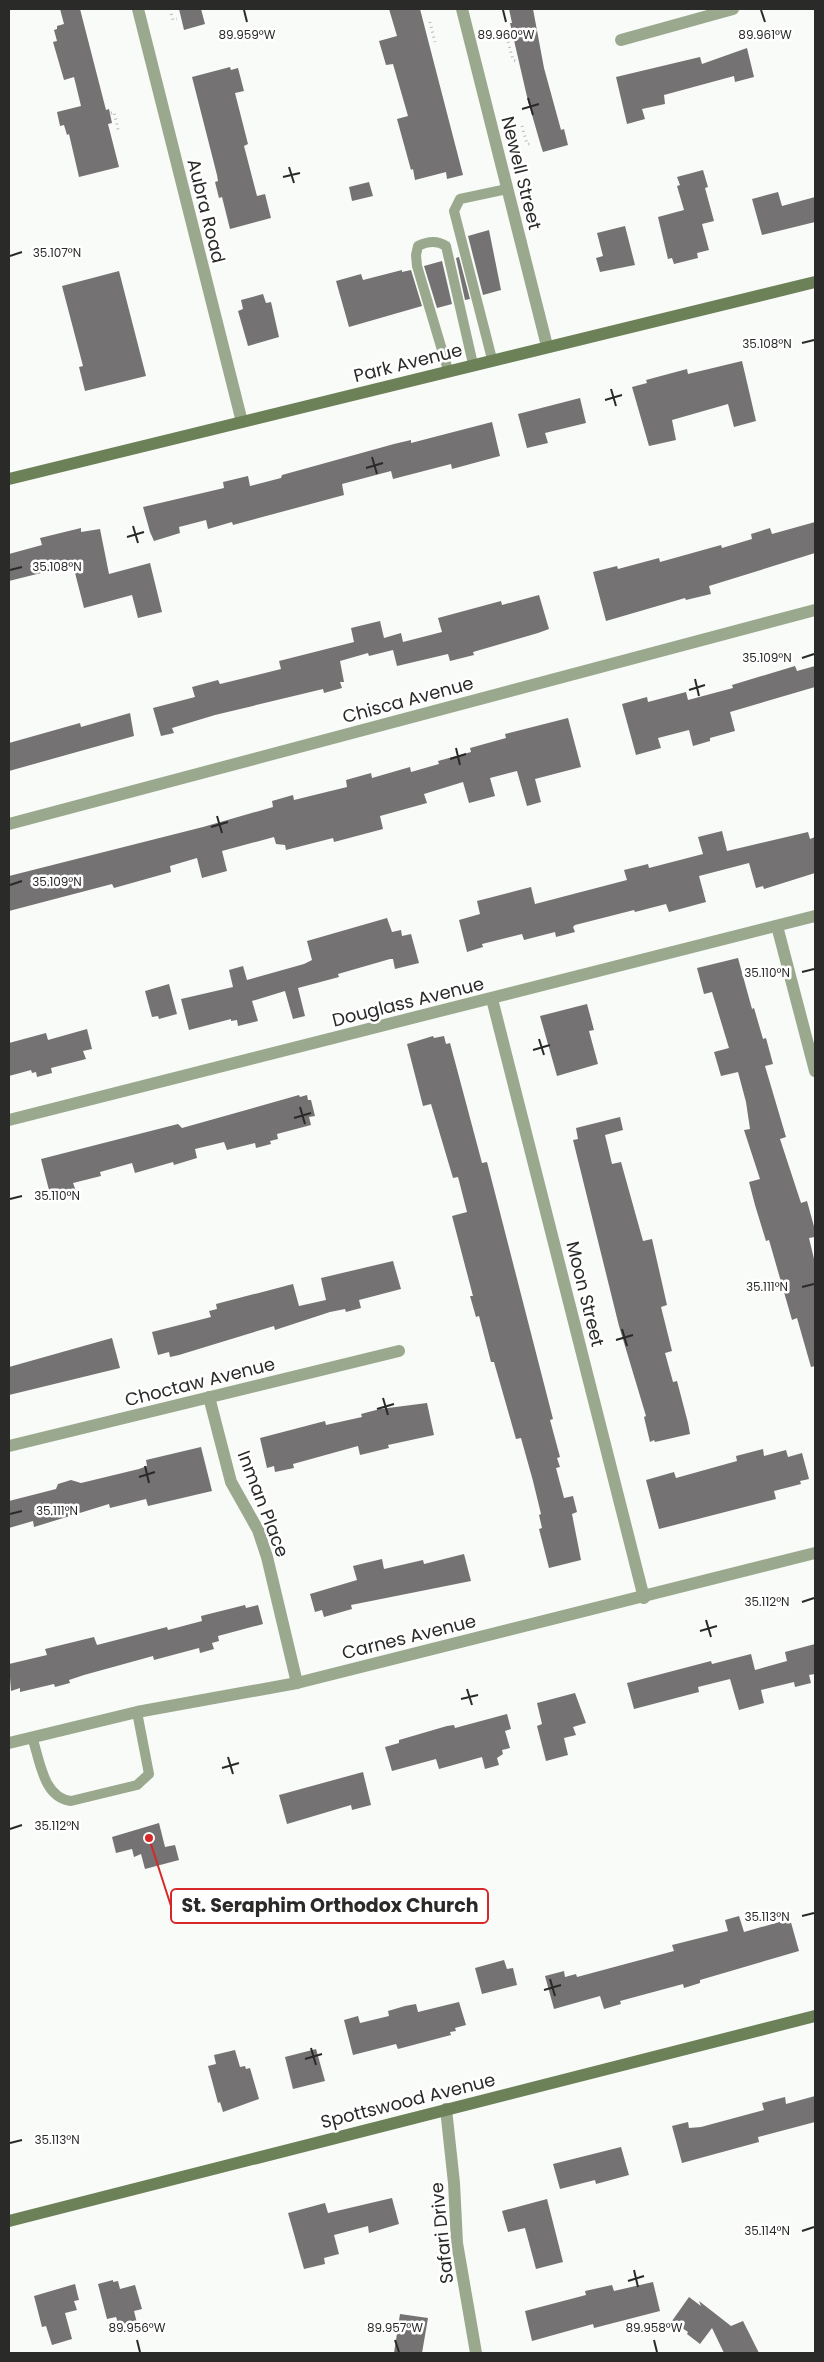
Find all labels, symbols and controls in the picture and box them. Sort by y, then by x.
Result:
text: 89.959°W [219,26,276,43]
text: 89.960°W [477,26,535,43]
text: 89.961°W [738,26,792,43]
street label: Newell Street [495,114,548,232]
street label: Aubra Road [181,156,231,265]
text: 35.107°N [33,244,81,261]
text: 35.108°N [742,335,792,352]
street label: Park Avenue [351,337,465,388]
text: 35.108°N [32,558,82,575]
text: 35.109°N [742,649,792,666]
street label: Chisca Avenue [340,670,476,729]
text: 35.109°N [32,873,82,890]
text: 35.110°N [744,964,790,981]
street label: Douglass Avenue [329,971,486,1032]
text: 35.110°N [34,1187,80,1204]
street label: Moon Street [560,1239,611,1349]
text: 35.111°N [746,1278,788,1295]
street label: Choctaw Avenue [122,1351,277,1412]
street label: Inman Place [232,1447,295,1561]
text: 35.111°N [36,1502,78,1519]
text: 35.112°N [744,1593,790,1610]
street label: Carnes Avenue [339,1608,478,1665]
text: 35.112°N [34,1817,80,1834]
callout: St. Seraphim Orthodox Church [171,1889,488,1923]
text: St. Seraphim Orthodox Church [181,1892,479,1919]
text: 35.113°N [744,1908,790,1925]
street label: Spottswood Avenue [318,2067,498,2134]
text: 35.113°N [34,2131,80,2148]
street label: Safari Drive [424,2181,459,2285]
text: 35.114°N [744,2222,790,2239]
text: 89.956°W [108,2319,166,2336]
text: 89.957°W [367,2319,423,2336]
text: 89.958°W [626,2319,683,2336]

